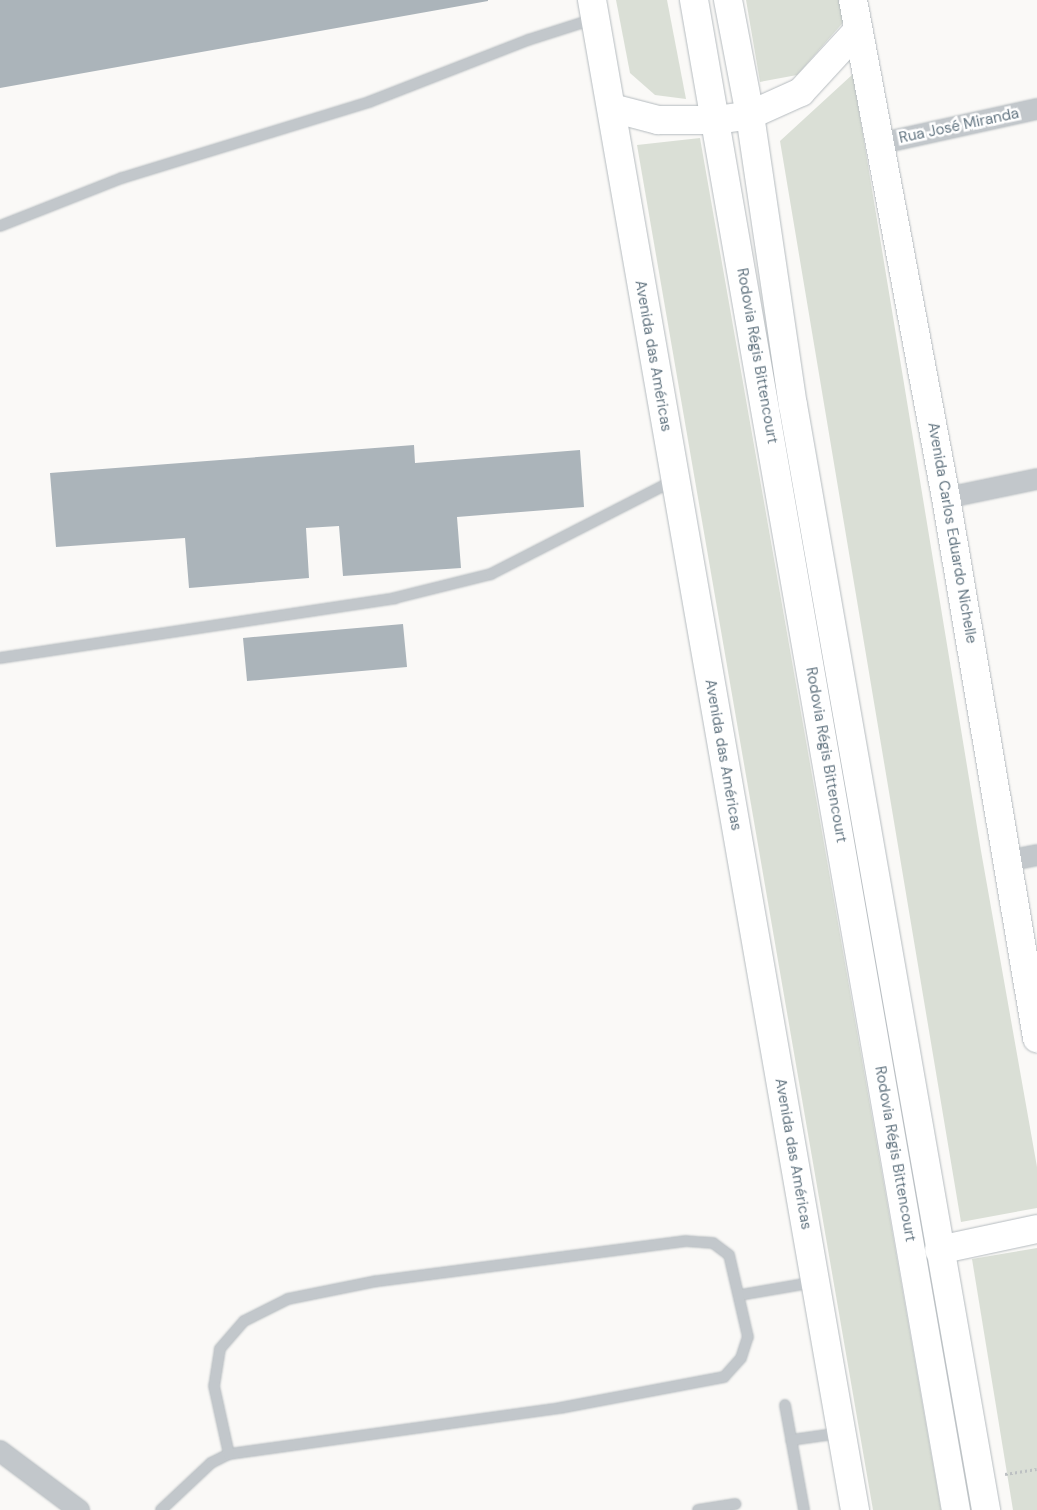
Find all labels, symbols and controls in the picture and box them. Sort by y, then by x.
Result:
street label: Rua José Miranda [897,104,1021,148]
street label: Rodovia Régis Bittencourt [733,267,781,445]
street label: Avenida das Américas [631,279,675,433]
street label: Avenida Carlos Eduardo Nichelle [924,421,980,645]
street label: Rodovia Régis Bittencourt [802,666,850,844]
street label: Avenida das Américas [701,678,745,832]
street label: Rodovia Régis Bittencourt [871,1065,919,1243]
street label: Avenida das Américas [771,1077,815,1231]

